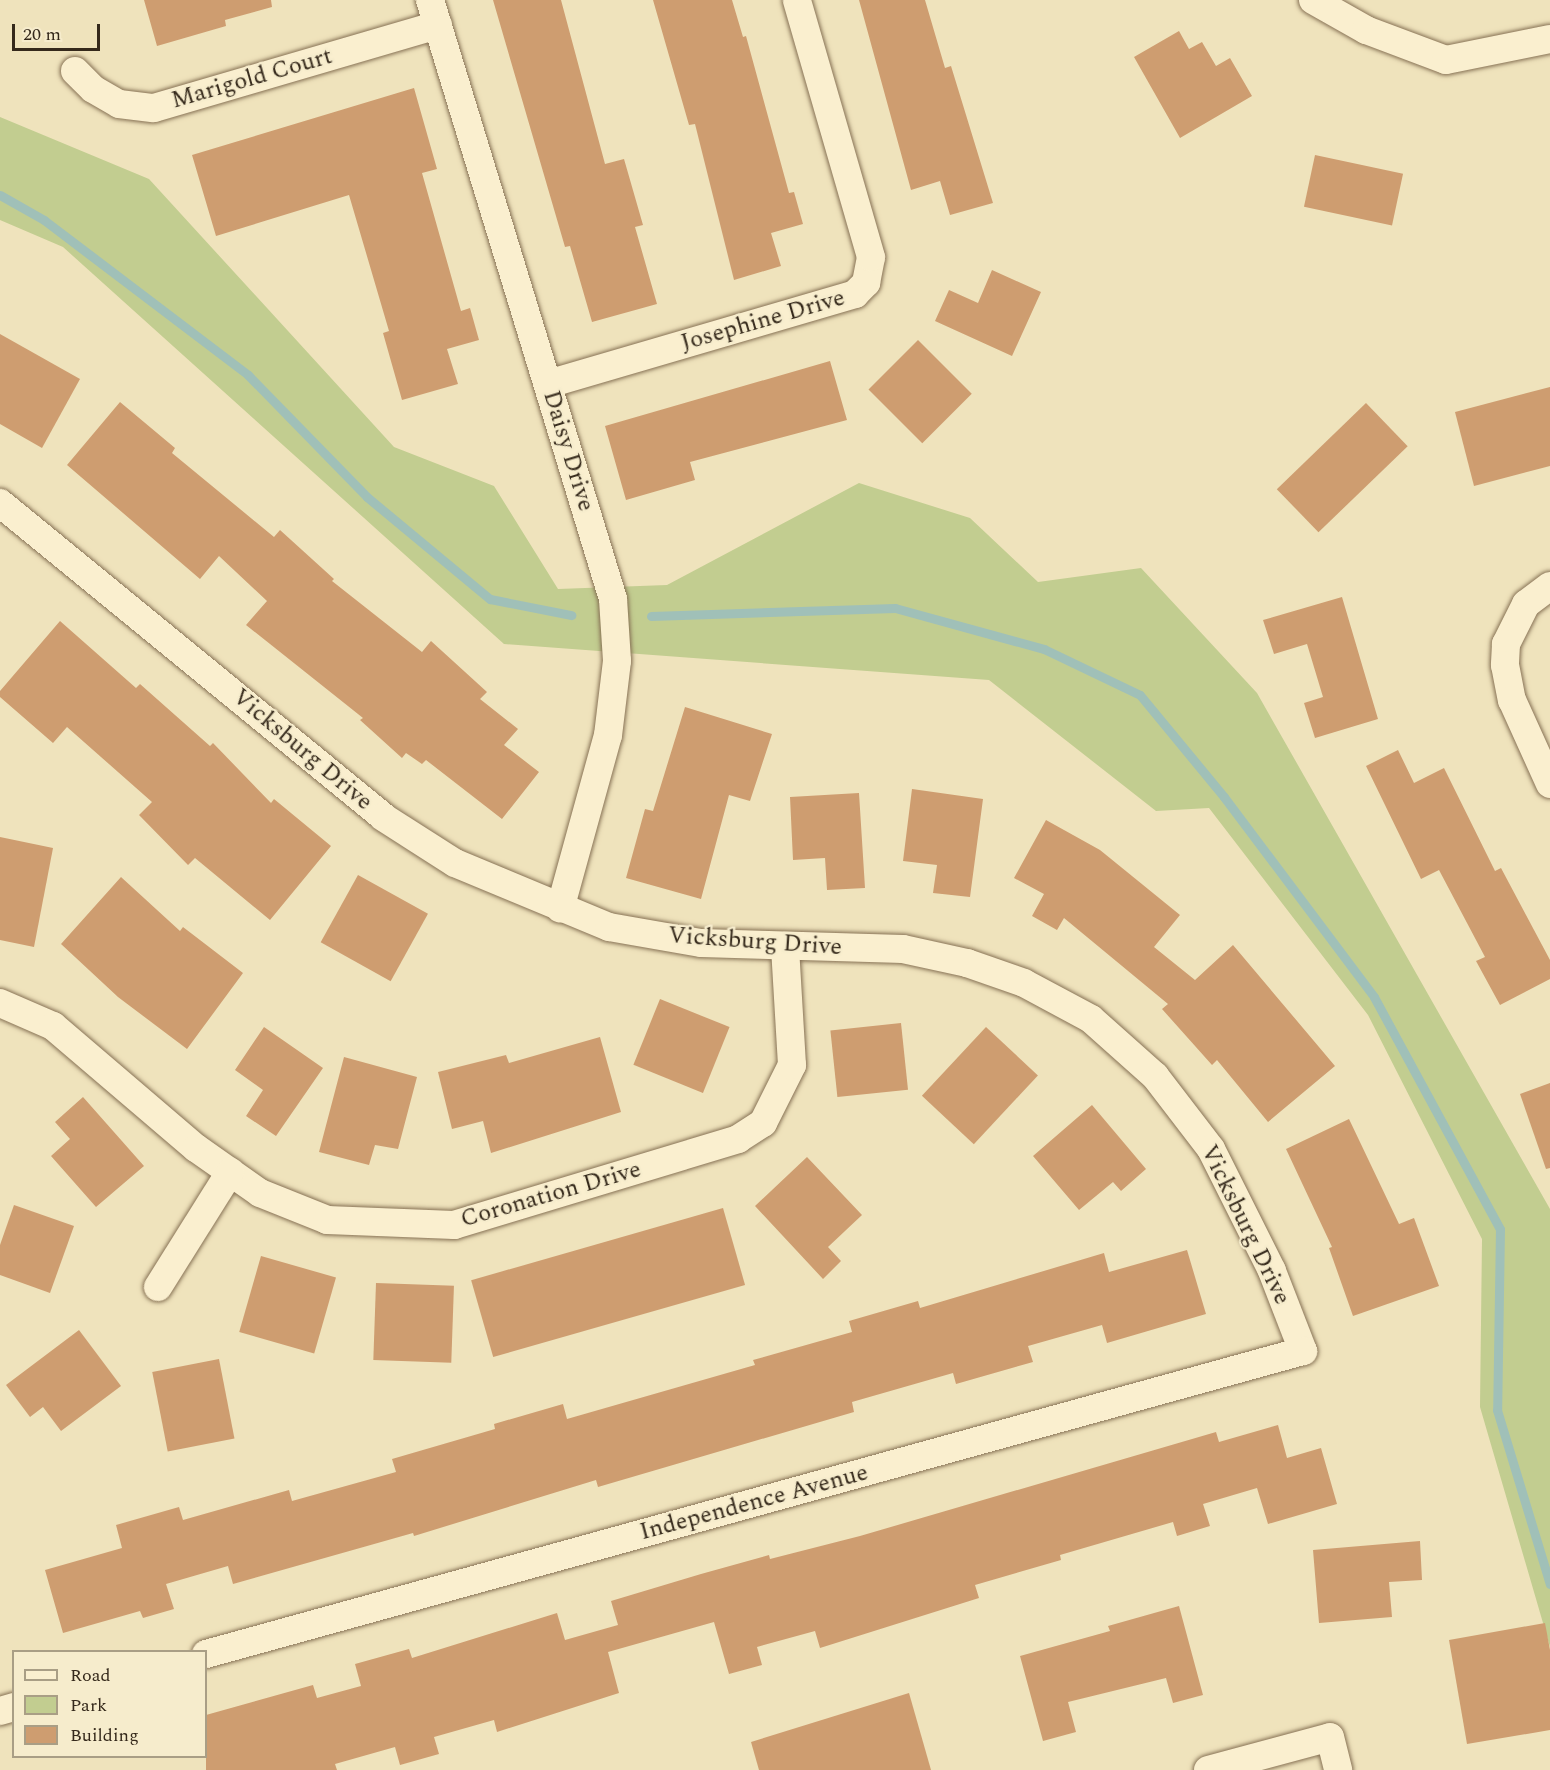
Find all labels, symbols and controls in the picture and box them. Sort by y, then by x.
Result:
scale bar [15,12,104,50]
text: 20 m [23,21,61,48]
street label: Marigold Court [168,42,336,116]
street label: Josephine Drive [678,284,848,358]
street label: Daisy Drive [536,387,600,515]
street label: Vicksburg Drive [226,683,378,817]
street label: Vicksburg Drive [667,922,843,962]
street label: Vicksburg Drive [1194,1140,1296,1310]
street label: Coronation Drive [458,1156,644,1234]
street label: Independence Avenue [637,1459,871,1547]
legend [12,1650,207,1758]
text: Road [70,1662,111,1689]
text: Park [70,1692,107,1719]
text: Building [70,1722,139,1749]

